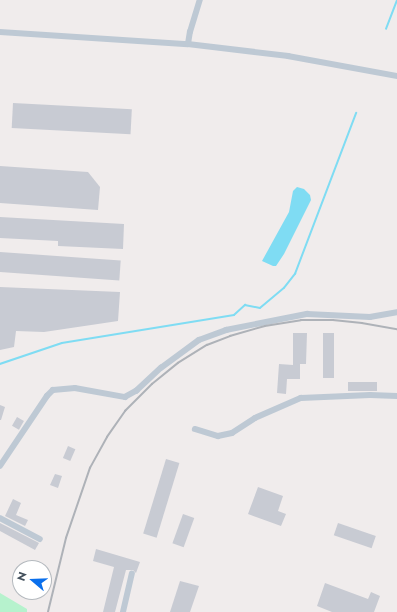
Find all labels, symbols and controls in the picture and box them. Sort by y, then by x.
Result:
north arrow [12,560,52,600]
text: N [13,570,31,583]

